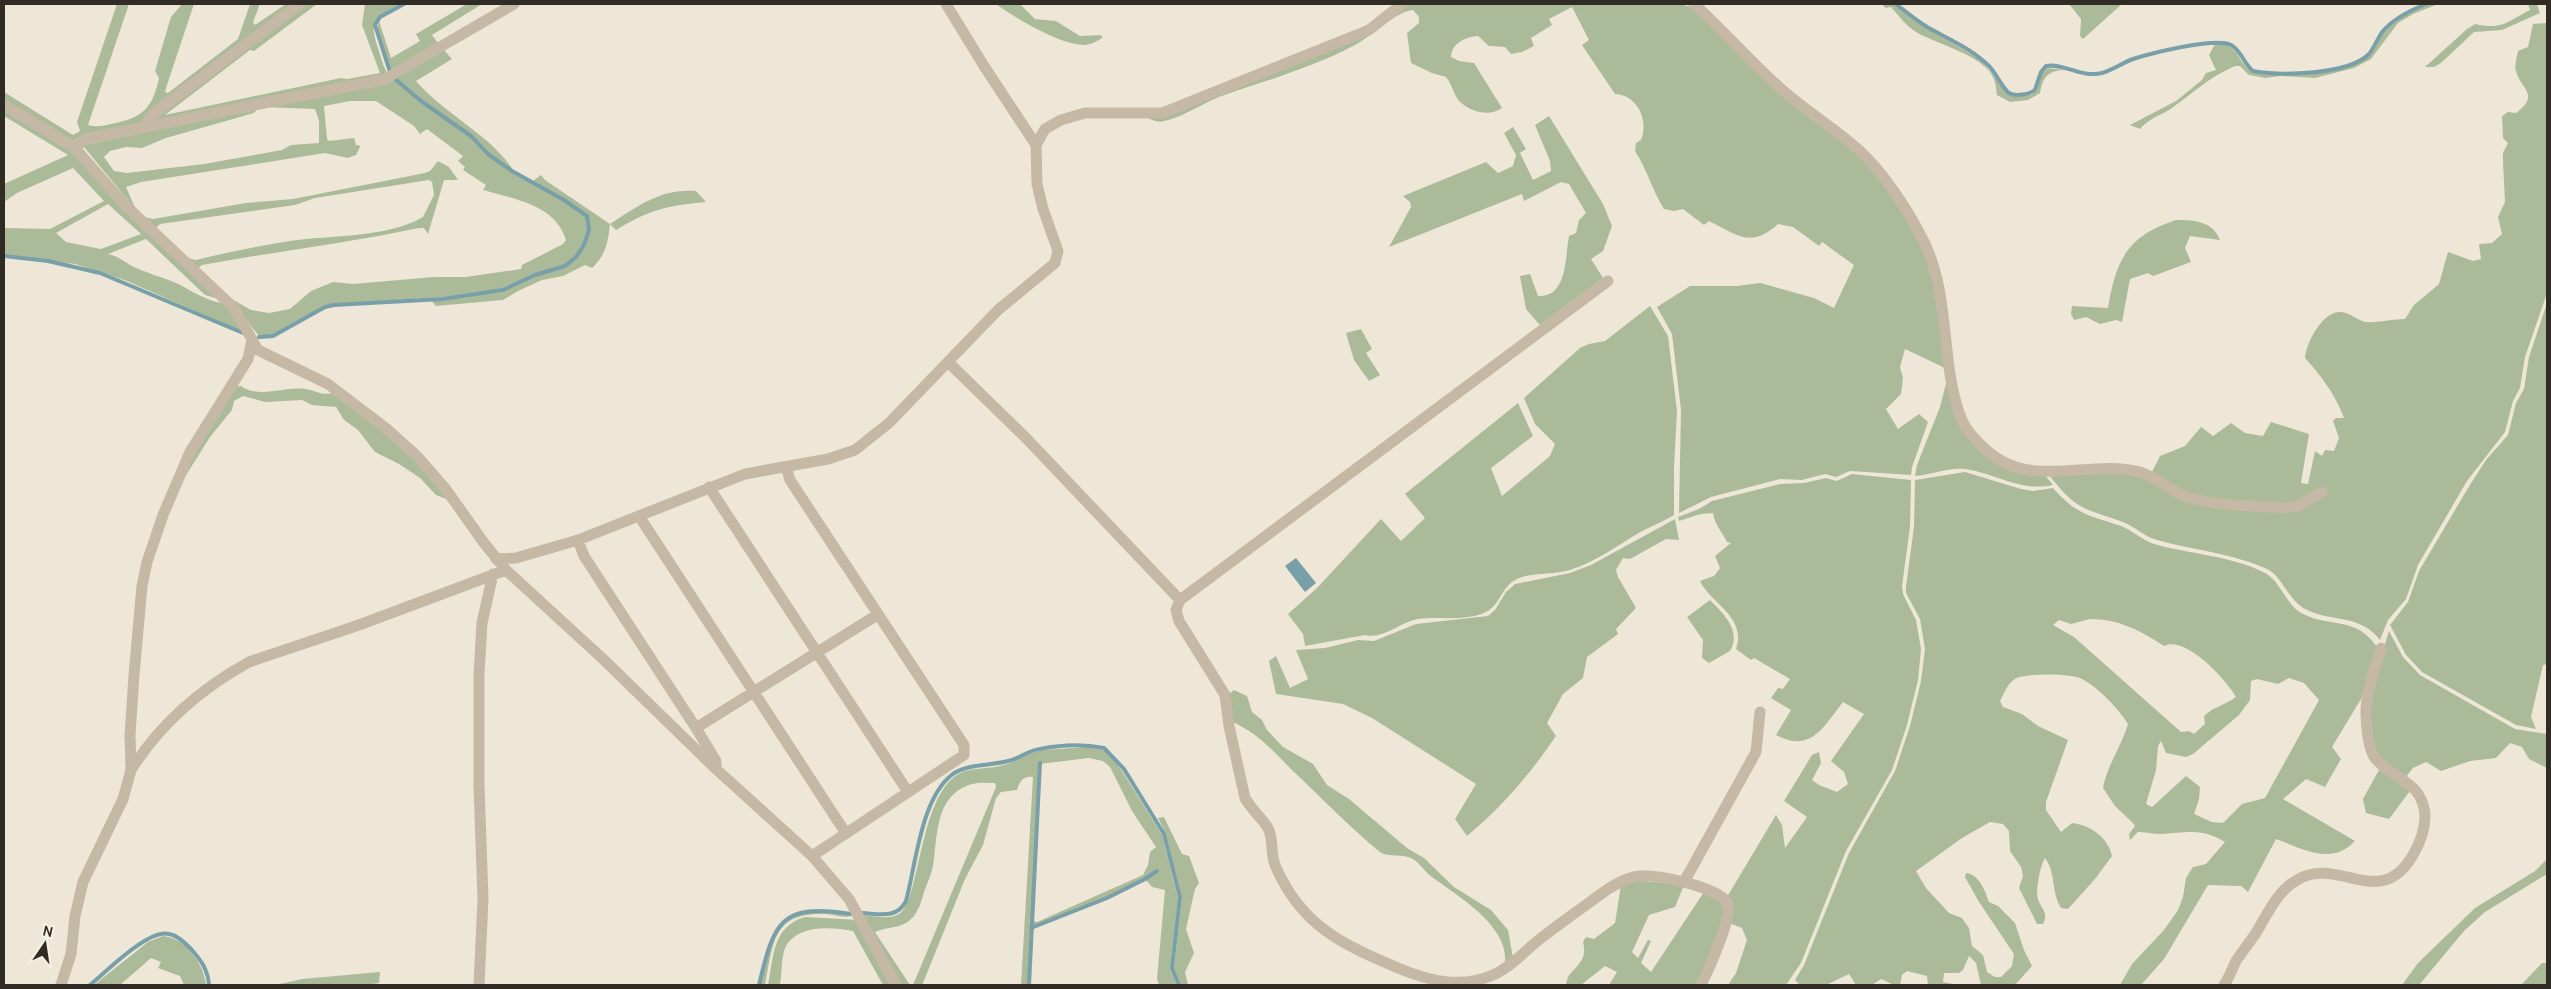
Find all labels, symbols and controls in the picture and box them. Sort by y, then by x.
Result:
north arrow [20,919,70,969]
text: N [41,921,55,941]

